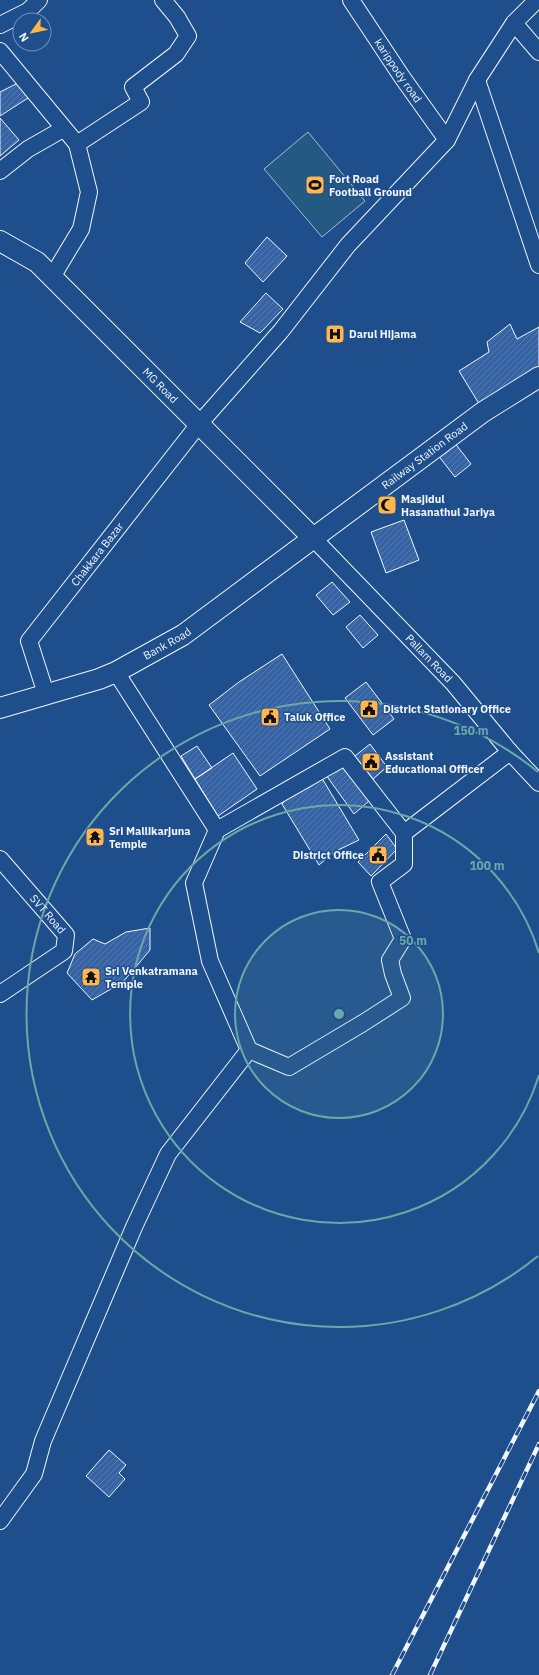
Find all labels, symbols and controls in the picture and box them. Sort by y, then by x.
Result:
north arrow [12,12,52,52]
text: N [16,30,32,45]
street label: karippody road [372,36,425,105]
place label: Fort Road Football Ground [329,172,412,199]
sports icon: Fort Road Football Ground [304,174,326,196]
hospital icon: Darul Hijama [324,323,346,345]
place label: Darul Hijama [349,327,416,341]
street label: MG Road [140,365,181,406]
street label: Railway Station Road [379,419,470,492]
place label: Masjidul Hasanathul Jariya [401,492,495,519]
mosque icon: Masjidul Hasanathul Jariya [376,494,398,516]
street label: Chakkara Bazar [68,520,126,589]
street label: Bank Road [141,624,194,663]
street label: Pallam Road [403,631,455,685]
public building icon: District Stationary Office [358,698,380,720]
place label: District Stationary Office [383,702,511,716]
public building icon: Taluk Office [259,706,281,728]
place label: Taluk Office [284,710,346,724]
text: 150 m [453,723,489,738]
place label: Assistant Educational Officer [385,749,485,776]
public building icon: Assistant Educational Officer [360,751,382,773]
place label: Sri Mallikarjuna Temple [109,824,191,851]
temple icon: Sri Mallikarjuna Temple [84,826,106,848]
public building icon: District Office [367,844,389,866]
place label: District Office [293,848,364,862]
text: 100 m [469,858,505,873]
street label: SVT Road [27,892,69,937]
text: 50 m [399,933,427,948]
place label: Sri Venkatramana Temple [105,964,198,991]
temple icon: Sri Venkatramana Temple [80,966,102,988]
centre of rings [332,1007,346,1021]

